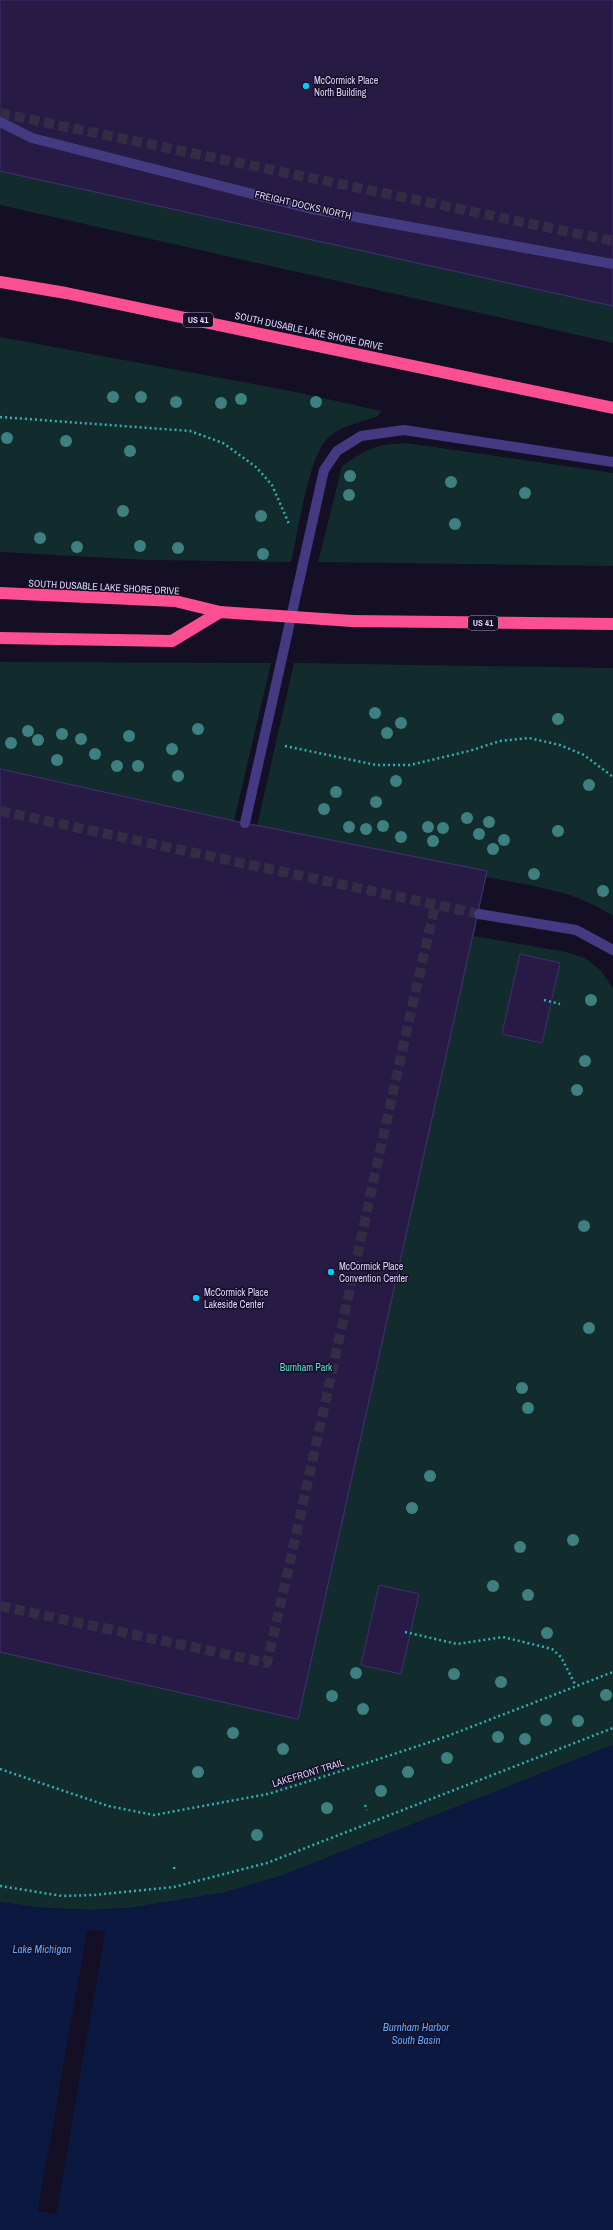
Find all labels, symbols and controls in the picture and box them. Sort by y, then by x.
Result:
place label: McCormick Place North Building [314,74,379,99]
marker: McCormick Place North Building [301,81,311,91]
street label: FREIGHT DOCKS NORTH [254,188,353,222]
street label: SOUTH DUSABLE LAKE SHORE DRIVE [234,309,384,353]
road number: US 41 [183,313,213,327]
street label: SOUTH DUSABLE LAKE SHORE DRIVE [28,577,180,597]
road number: US 41 [468,616,498,630]
place label: McCormick Place Convention Center [339,1260,408,1285]
marker: McCormick Place Convention Center [326,1267,336,1277]
place label: McCormick Place Lakeside Center [204,1286,269,1311]
marker: McCormick Place Lakeside Center [191,1293,201,1303]
park label: Burnham Park [280,1361,333,1374]
street label: LAKEFRONT TRAIL [270,1756,346,1790]
water label: Lake Michigan [12,1942,72,1956]
water label: Burnham Harbor South Basin [383,2020,450,2047]

